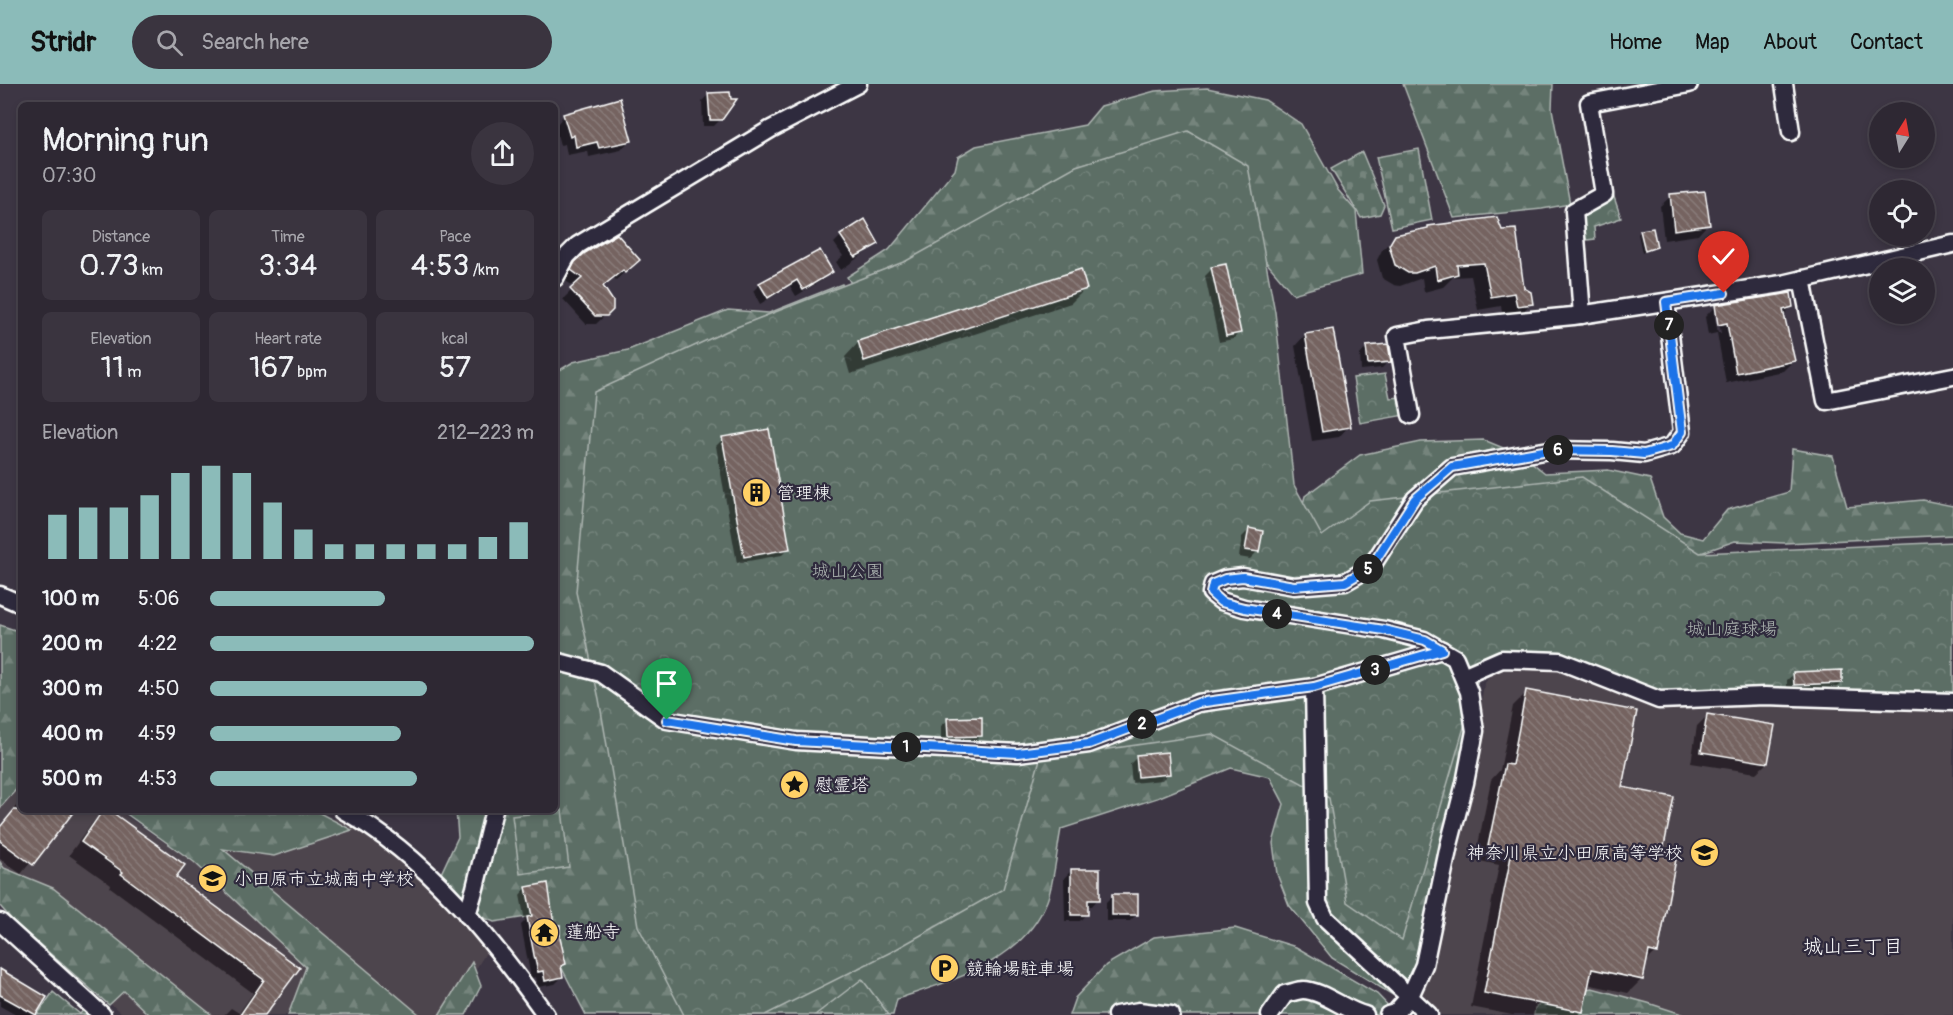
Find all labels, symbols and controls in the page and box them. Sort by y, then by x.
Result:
search box [132,15,552,69]
text: Stridr [30,25,96,60]
icon: search [153,26,186,59]
text: Search here [201,28,309,56]
text: Home [1609,29,1662,56]
text: Map [1695,29,1730,56]
text: About [1763,29,1817,56]
text: Contact [1850,29,1923,56]
north arrow [1869,102,1935,168]
map controls [1869,102,1935,324]
text: Morning run [42,120,209,161]
button: share [471,122,534,185]
text: 07:30 [42,163,96,188]
button: locate [1869,180,1935,246]
text: Distance [92,227,150,247]
text: Time [271,227,305,247]
text: Pace [439,227,471,247]
pin [1698,231,1749,293]
icon: check [1707,240,1740,273]
text: 0.73 [79,247,139,284]
text: 3:34 [259,247,317,284]
text: 4:53 [411,247,469,284]
button: layers [1869,258,1935,324]
text: km [139,260,163,280]
text: /km [469,260,499,280]
pin: 7 [1654,310,1684,340]
text: 7 [1665,315,1673,335]
text: Elevation [91,329,151,349]
text: Heart rate [254,329,322,349]
text: kcal [442,329,468,349]
text: 11 [100,349,124,386]
text: 167 [249,349,294,386]
text: 57 [439,349,471,386]
text: m [124,362,142,382]
text: bpm [294,362,327,382]
text: Elevation [42,420,118,445]
text: 212–223 m [437,420,534,445]
pin: 6 [1543,435,1573,465]
text: 6 [1553,440,1563,460]
building icon: 管理棟 [740,477,772,509]
place label: 管理棟 [777,482,831,505]
pin: 5 [1353,554,1383,584]
text: 5 [1364,559,1372,579]
park label: 城山公園 [812,560,884,583]
text: 100 m [42,586,99,611]
text: 5:06 [138,586,179,611]
pin: 4 [1262,599,1292,629]
text: 4 [1272,604,1282,624]
park label: 城山庭球場 [1687,618,1777,641]
text: 200 m [42,631,103,656]
text: 4:22 [138,631,177,656]
pin: 3 [1360,655,1390,685]
pin [641,658,692,720]
text: 3 [1371,660,1379,680]
icon: arrive [650,667,683,700]
text: 300 m [42,676,103,701]
text: 4:50 [138,676,179,701]
pin: 2 [1127,709,1157,739]
text: 2 [1138,714,1146,734]
text: 400 m [42,721,103,746]
text: 4:59 [138,721,176,746]
pin: 1 [891,732,921,762]
text: 1 [903,737,909,757]
text: 500 m [42,766,102,791]
text: 4:53 [138,766,177,791]
place icon: 慰霊塔 [778,769,810,801]
place label: 慰霊塔 [815,774,869,797]
school or university icon: 神奈川県立小田原高等学校 [1688,837,1720,869]
place label: 神奈川県立小田原高等学校 [1467,842,1683,865]
school or university icon: 小田原市立城南中学校 [197,863,229,895]
place label: 小田原市立城南中学校 [234,868,414,891]
temple icon: 蓮船寺 [529,916,561,948]
place label: 蓮船寺 [566,921,620,944]
district label: 城山三丁目 [1803,934,1903,959]
parking icon: 競輪場駐車場 [929,953,961,985]
place label: 競輪場駐車場 [966,958,1074,981]

